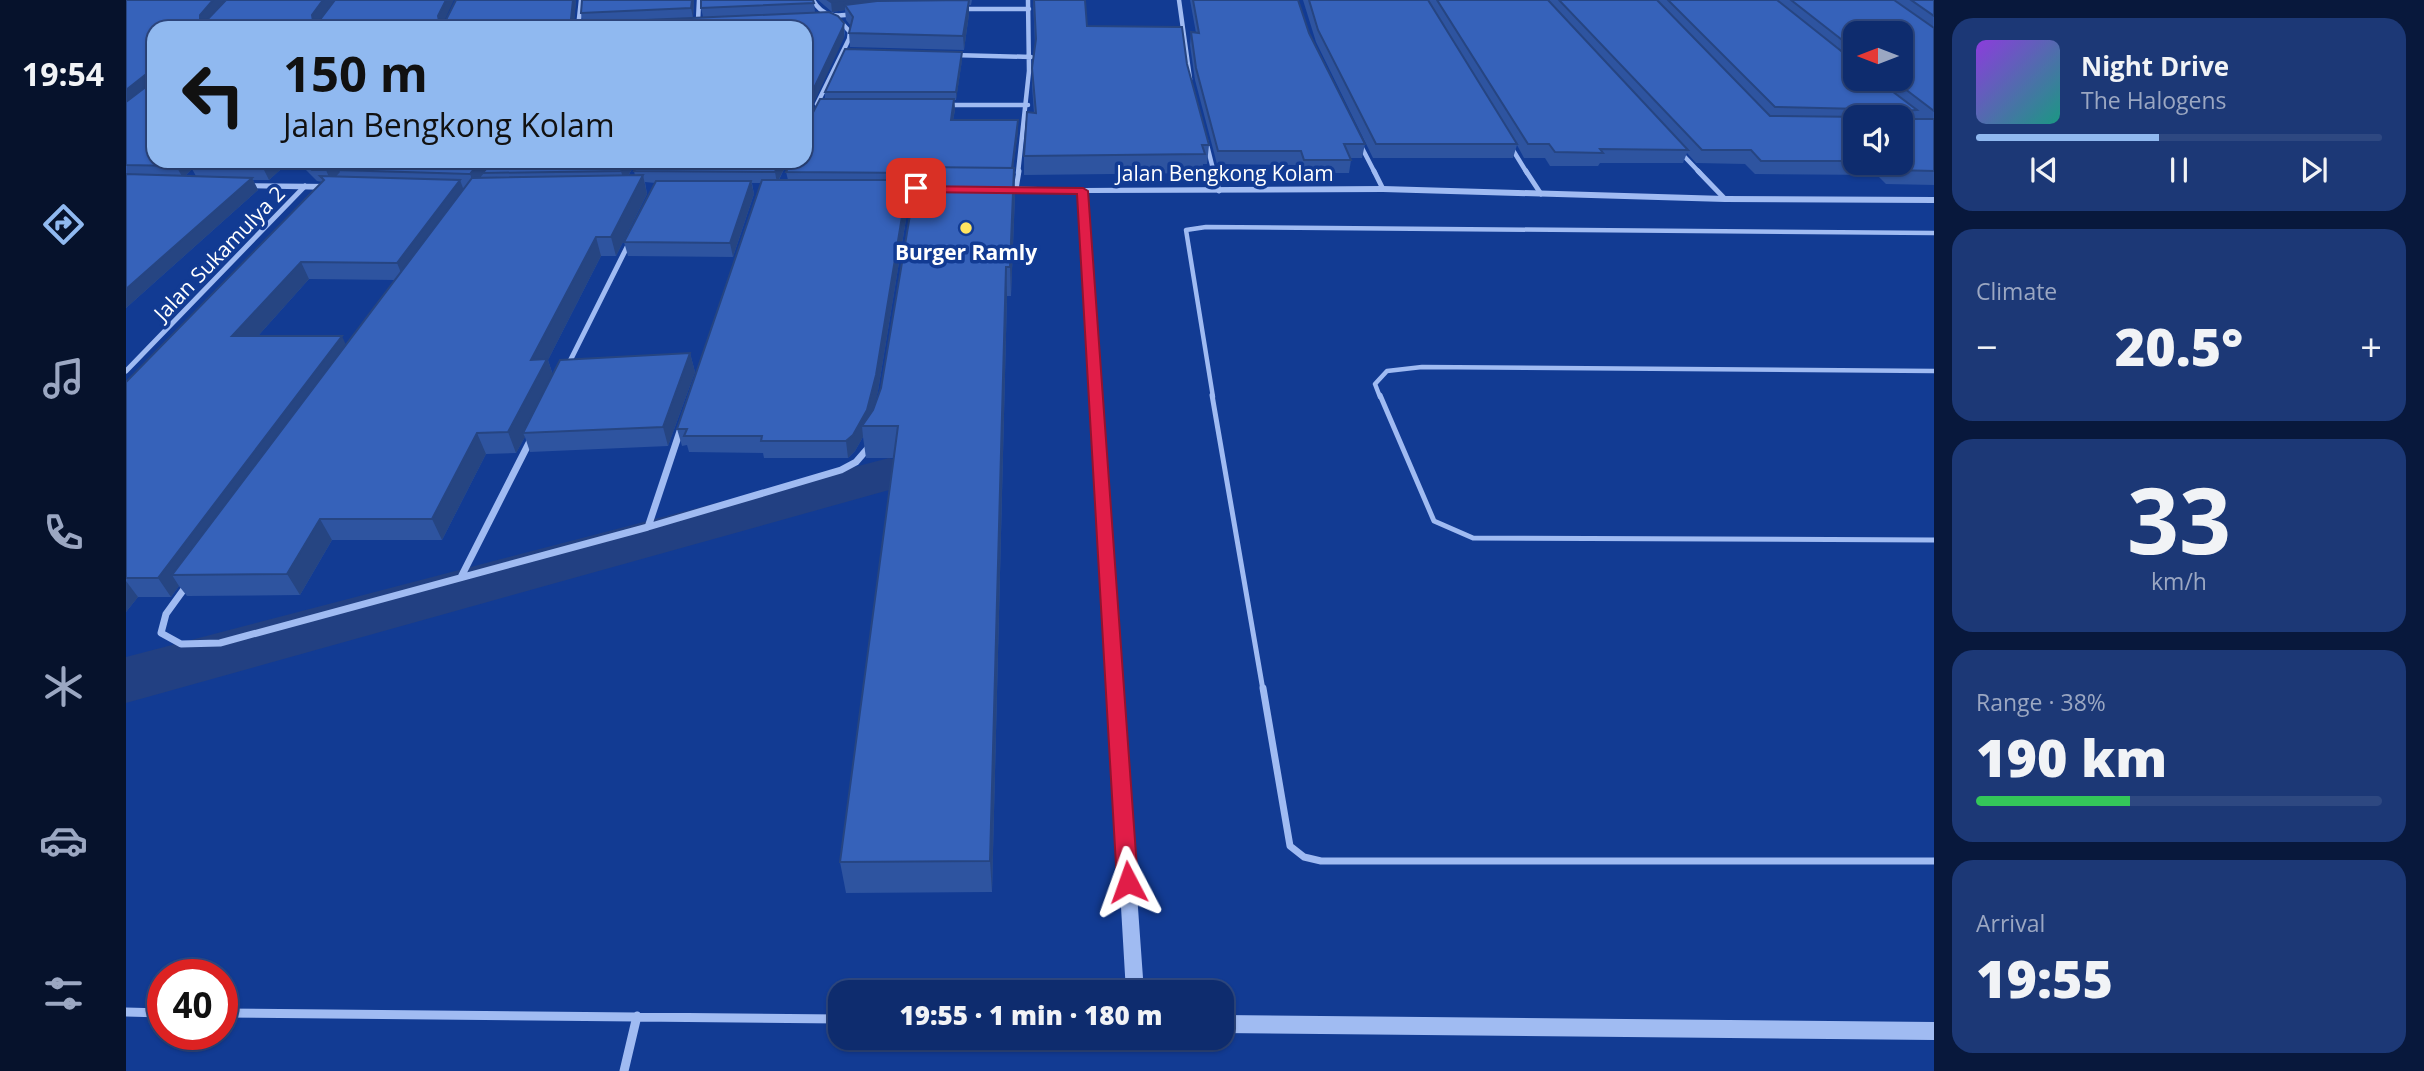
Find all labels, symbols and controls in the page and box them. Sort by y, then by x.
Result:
north arrow [1843,21,1913,91]
map controls [1843,21,1913,175]
text: 150 m [283,40,428,106]
text: Night Drive [2081,48,2229,84]
icon: left [168,49,259,140]
text: 19:54 [22,52,104,95]
text: The Halogens [2081,84,2227,116]
text: Jalan Bengkong Kolam [283,103,615,146]
button: sound [1843,105,1913,175]
icon: previous [2025,151,2063,189]
icon: pause [2160,151,2198,189]
icon: next [2295,151,2333,189]
pin [886,158,946,218]
street label: Jalan Bengkong Kolam [1114,159,1334,187]
icon: arrive [897,169,935,207]
street label: Jalan Sukamulya 2 [146,180,291,328]
icon: directions [39,200,88,249]
marker: Burger Ramly [958,220,974,236]
place label: Burger Ramly [895,238,1037,266]
text: Climate [1976,275,2057,307]
text: 20.5° [2115,310,2243,381]
text: − [1976,320,1998,372]
text: + [2360,320,2382,372]
icon: music [39,354,88,403]
text: 33 [2127,457,2231,581]
icon: phone [39,508,88,557]
text: km/h [2151,565,2207,597]
icon: climate [39,662,88,711]
text: Range · 38% [1976,686,2106,718]
text: 190 km [1976,721,2167,792]
icon: car [39,816,88,865]
position arrow [1091,845,1165,919]
text: Arrival [1976,907,2045,939]
text: 19:55 [1976,942,2113,1013]
speed limit sign: 40 [147,959,238,1050]
icon: filters [39,969,88,1018]
text: 19:55 · 1 min · 180 m [900,997,1162,1033]

